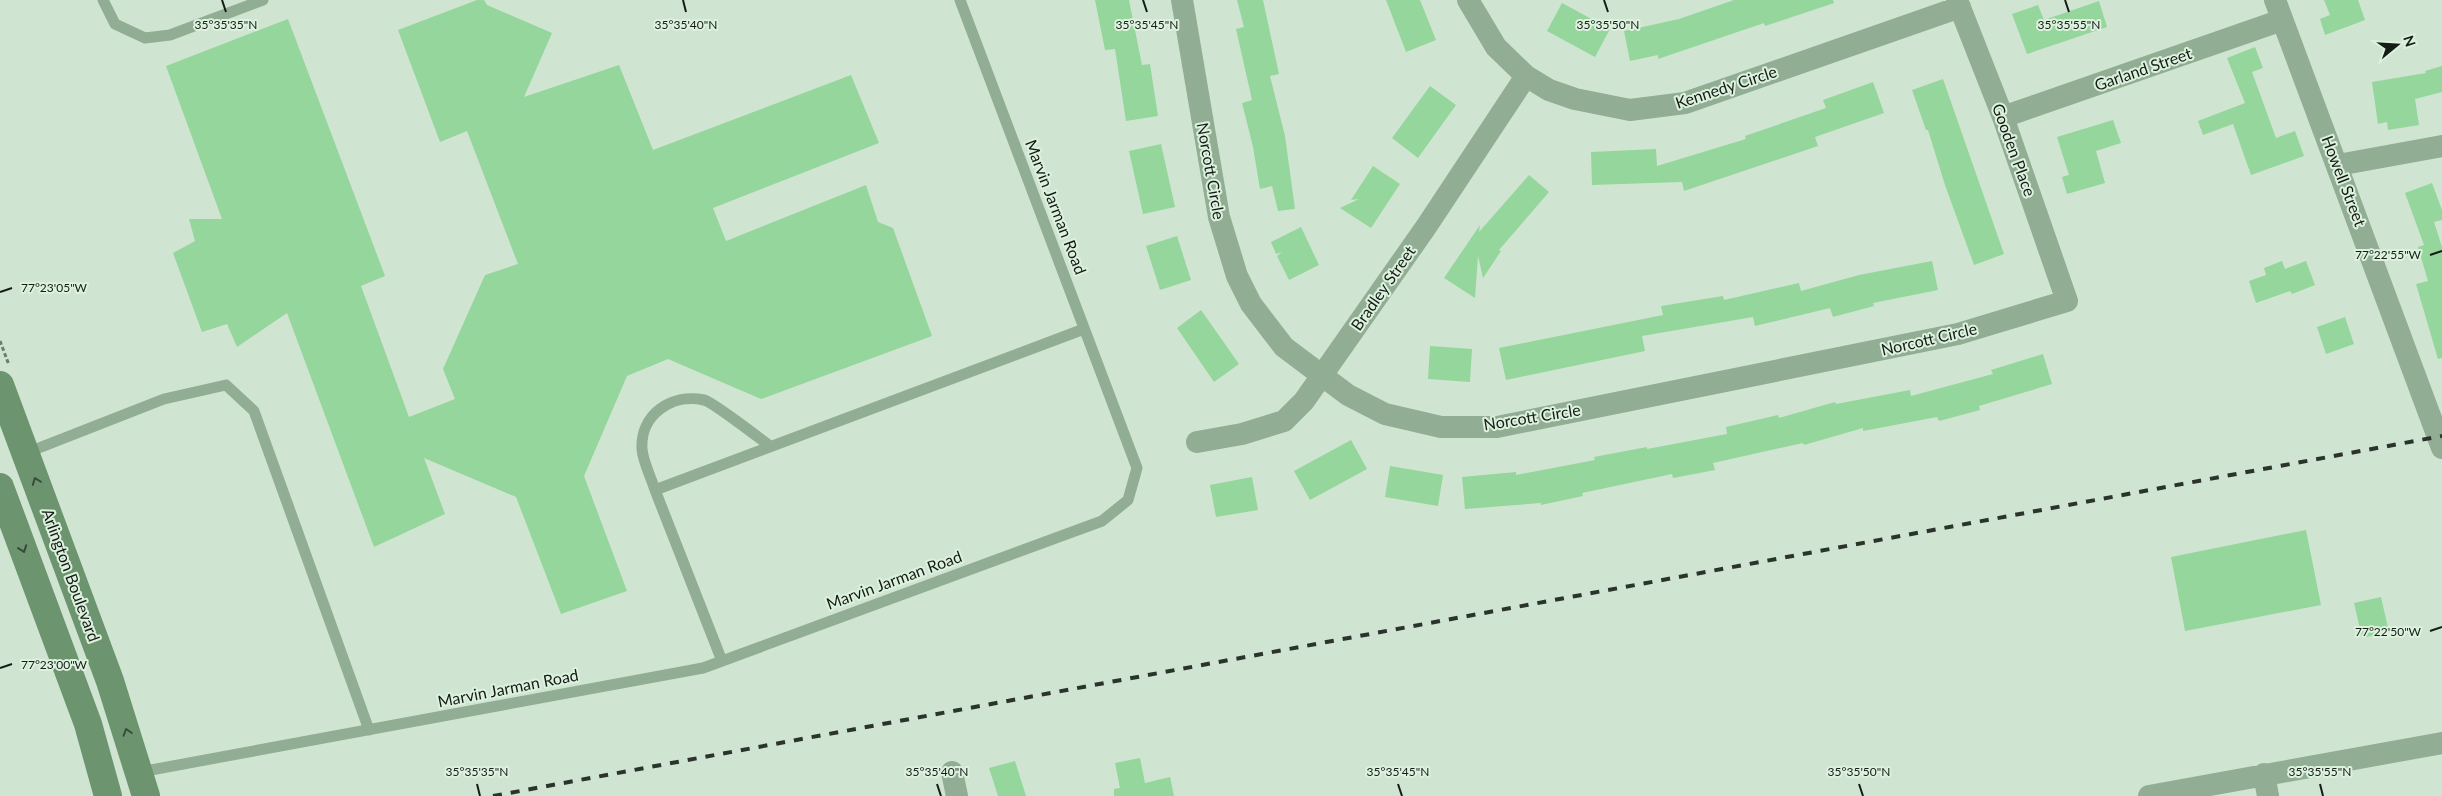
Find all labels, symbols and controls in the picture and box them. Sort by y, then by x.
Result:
text: 35°35'35"N [195,17,257,32]
text: 35°35'40"N [655,17,717,32]
text: 35°35'45"N [1116,17,1178,32]
text: 35°35'50"N [1577,17,1639,32]
text: 35°35'55"N [2038,17,2100,32]
north arrow [2372,20,2422,70]
text: N [2400,33,2420,49]
street label: Garland Street [2092,43,2194,94]
street label: Kennedy Circle [1673,61,1779,112]
street label: Gooden Place [1989,101,2040,199]
street label: Norcott Circle [1194,121,1229,221]
street label: Howell Street [2318,133,2371,229]
street label: Marvin Jarman Road [1022,137,1091,277]
street label: Bradley Street [1346,242,1419,334]
text: 77°22'55"W [2355,247,2422,262]
text: 77°23'05"W [21,280,88,295]
street label: Norcott Circle [1879,318,1979,359]
street label: Norcott Circle [1482,399,1582,434]
one-way arrow [32,477,42,486]
street label: Arlington Boulevard [39,506,104,644]
one-way arrow [17,544,27,553]
street label: Marvin Jarman Road [823,546,964,613]
text: 77°22'50"W [2355,624,2422,639]
text: 77°23'00"W [21,657,88,672]
street label: Marvin Jarman Road [436,665,580,710]
one-way arrow [123,729,133,737]
text: 35°35'35"N [446,764,508,779]
text: 35°35'40"N [906,764,968,779]
text: 35°35'45"N [1367,764,1429,779]
text: 35°35'50"N [1828,764,1890,779]
text: 35°35'55"N [2289,764,2351,779]

